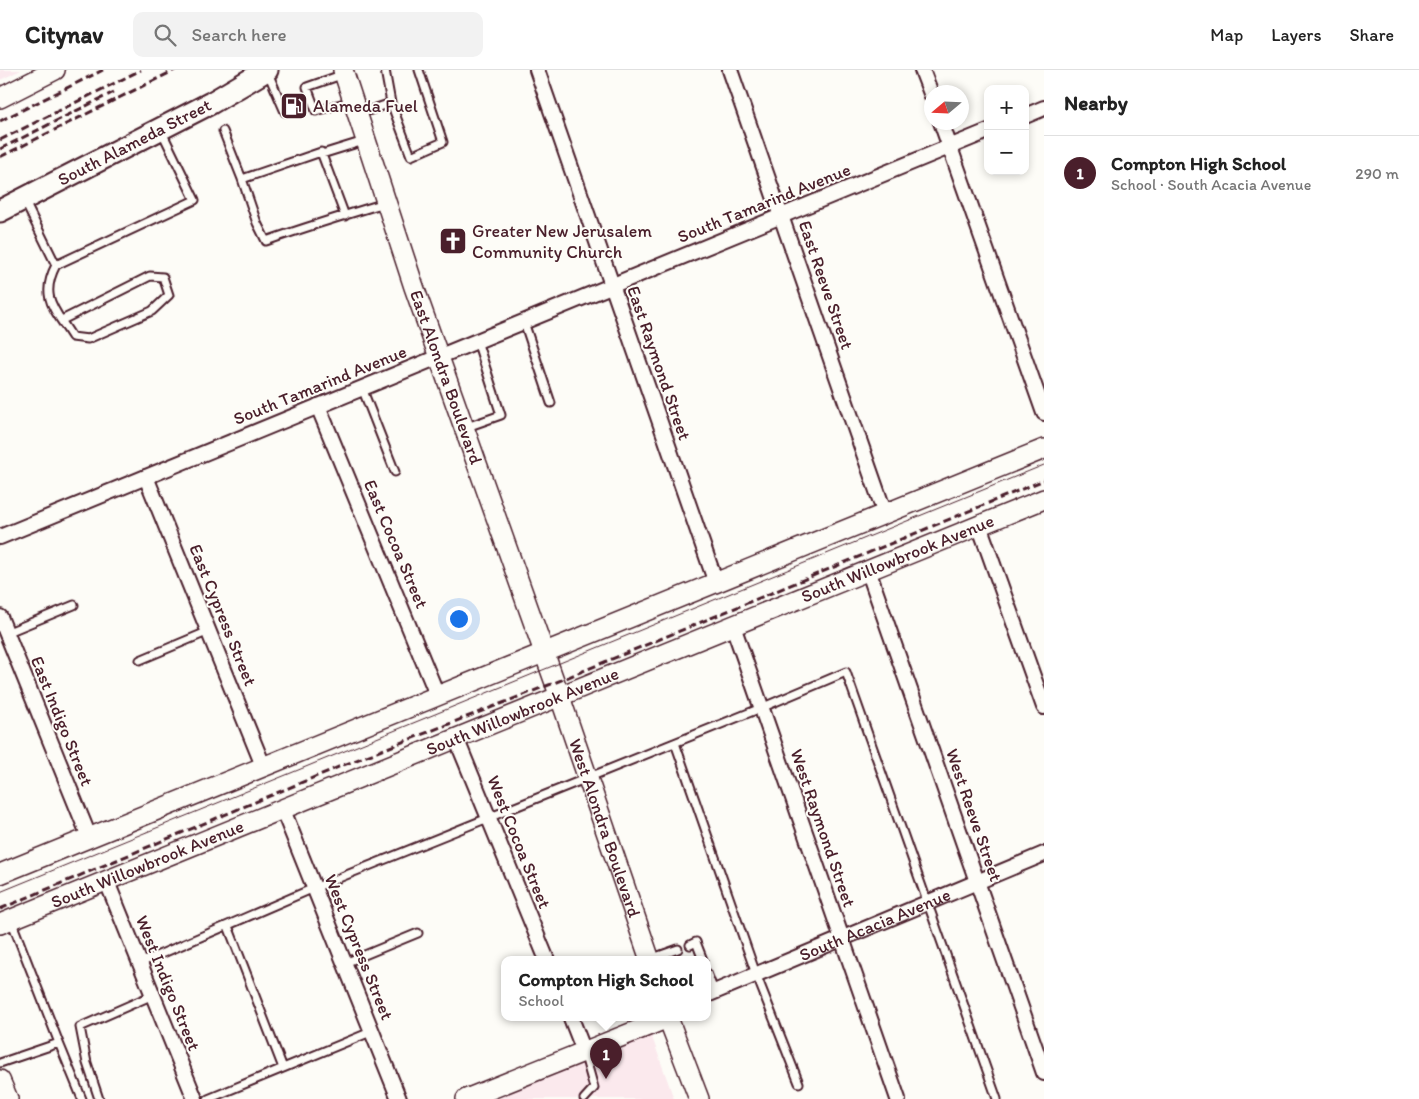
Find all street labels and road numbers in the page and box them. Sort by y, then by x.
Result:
street label: South Alameda Street [54,94,215,191]
street label: South Tamarind Avenue [674,158,854,248]
street label: East Reeve Street [794,218,858,353]
street label: East Raymond Street [622,283,696,443]
street label: East Alondra Boulevard [405,287,487,467]
street label: South Tamarind Avenue [230,340,410,430]
street label: East Cocoa Street [359,476,433,612]
street label: South Willowbrook Avenue [798,510,997,608]
street label: East Cypress Street [184,541,262,689]
street label: East Indigo Street [26,653,98,789]
street label: South Willowbrook Avenue [423,662,622,760]
street label: West Alondra Boulevard [564,736,646,920]
street label: West Raymond Street [786,746,860,910]
street label: West Reeve Street [941,746,1007,885]
street label: West Cocoa Street [482,772,556,912]
street label: South Willowbrook Avenue [48,815,247,913]
street label: West Cypress Street [320,871,398,1023]
street label: South Acacia Avenue [796,883,954,966]
street label: West Indigo Street [131,912,205,1054]

